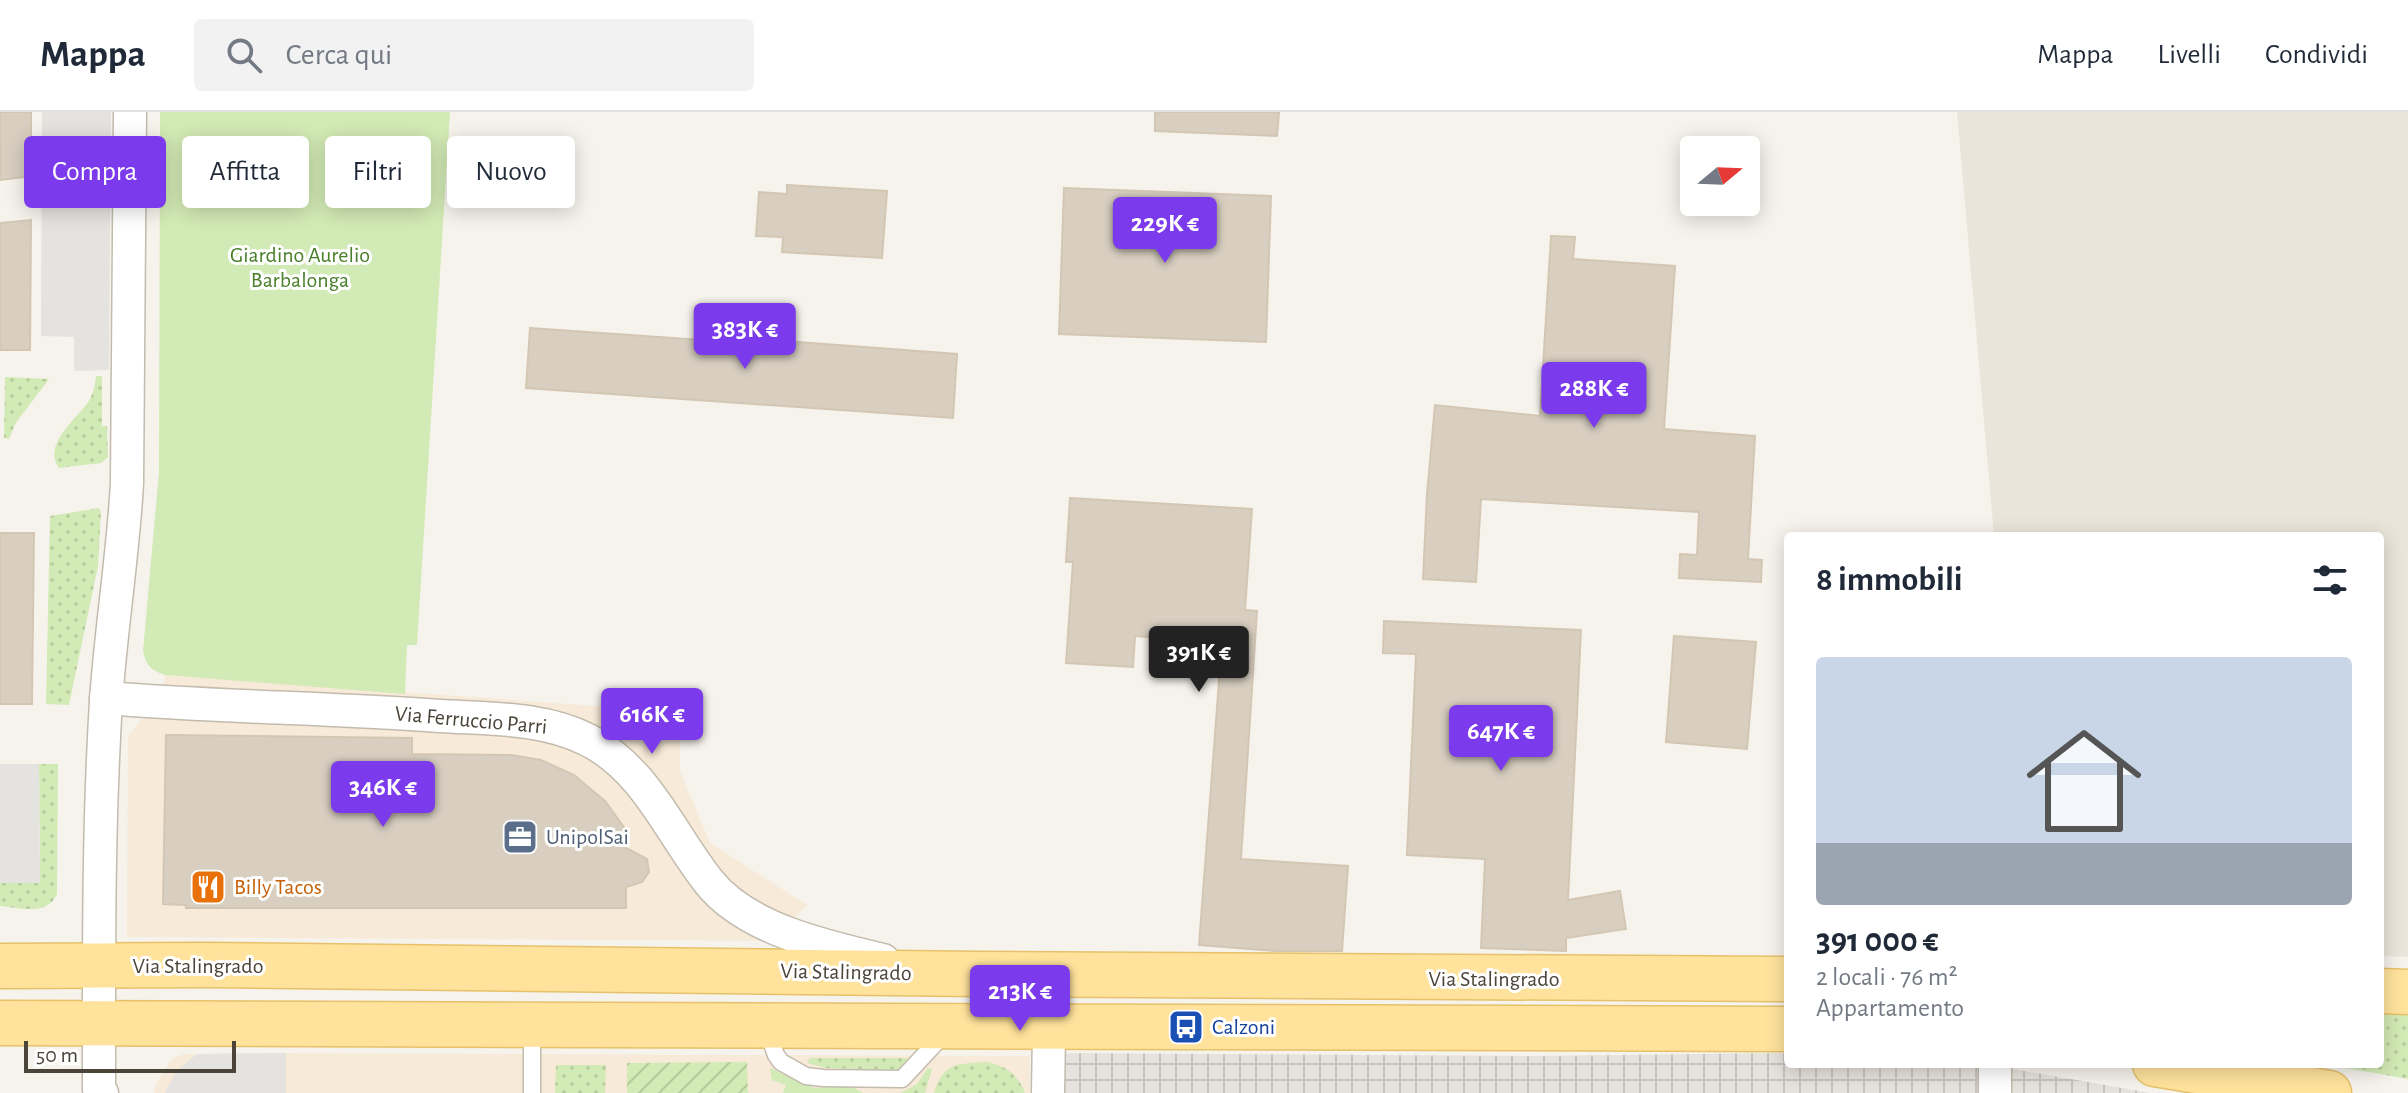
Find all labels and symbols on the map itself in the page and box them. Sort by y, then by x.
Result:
north arrow [1680,136,1760,216]
pin: 229K € [1100,197,1230,265]
park label: Giardino Aurelio Barbalonga [230,244,370,291]
pin: 383K € [680,303,810,371]
pin: 288K € [1529,362,1659,430]
pin: 391K € [1134,626,1264,694]
pin: 616K € [587,688,717,756]
street label: Via Ferruccio Parri [394,702,548,738]
pin: 647K € [1436,705,1566,773]
pin: 346K € [318,761,448,829]
office icon: UnipolSai [501,818,539,856]
place label: UnipolSai [546,826,629,848]
restaurant icon: Billy Tacos [189,868,227,906]
place label: Billy Tacos [234,876,322,898]
street label: Via Stalingrado [132,955,264,977]
street label: Via Stalingrado [780,960,912,984]
pin: 213K € [955,965,1085,1033]
street label: Via Stalingrado [1428,968,1560,990]
bus stop icon: Calzoni [1167,1008,1205,1046]
place label: Calzoni [1212,1016,1275,1038]
scale bar [24,1037,236,1073]

